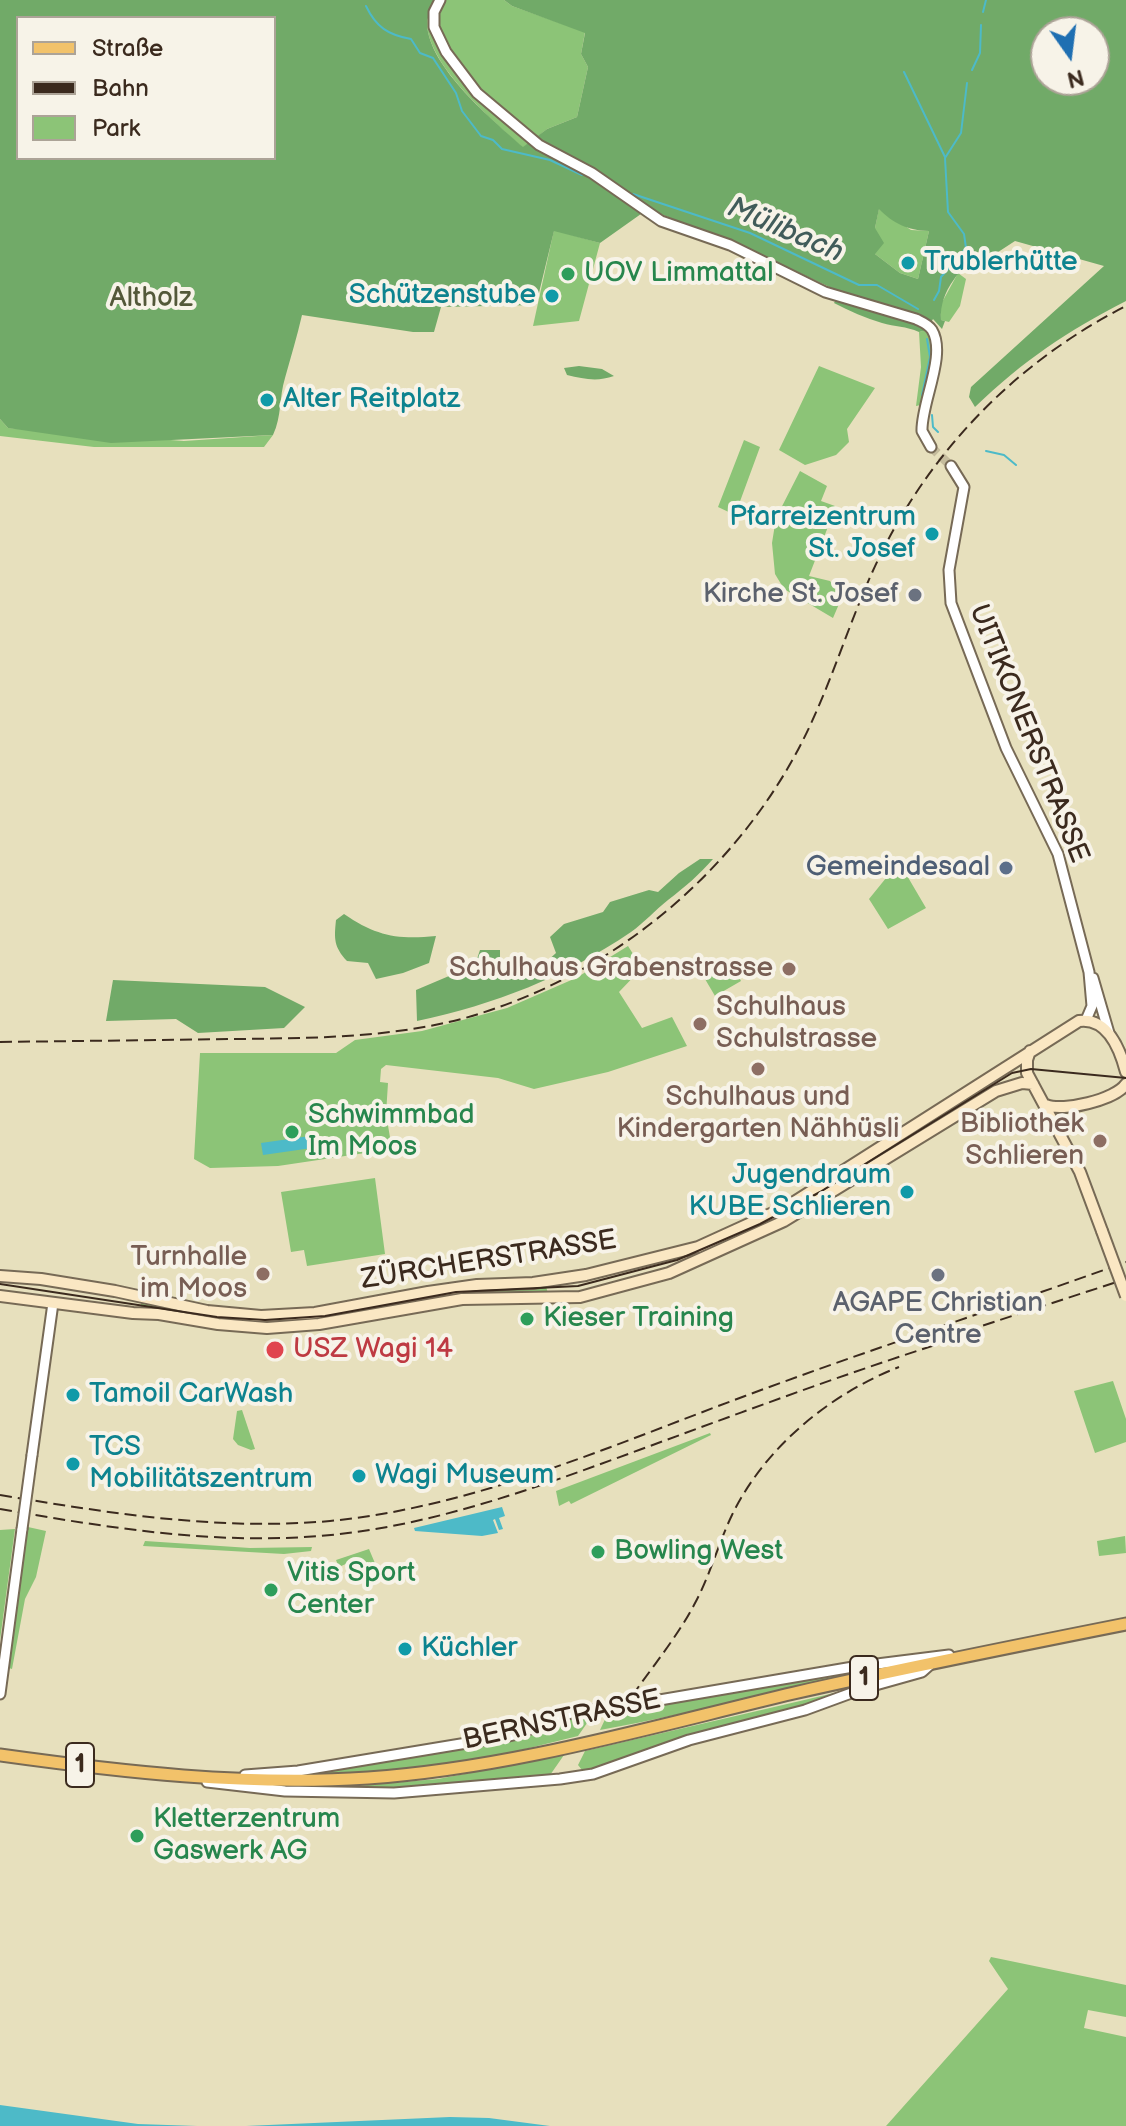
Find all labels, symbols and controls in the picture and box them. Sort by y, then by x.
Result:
legend [16,16,276,160]
north arrow [1030,16,1110,96]
text: Straße [92,34,163,63]
text: N [1064,63,1087,93]
text: Bahn [92,74,149,103]
text: Park [92,114,140,143]
water label: Mülibach [722,191,848,271]
place label: Trublerhütte [924,246,1078,280]
marker: Trublerhütte [899,254,917,272]
place label: UOV Limmattal [584,257,773,291]
marker: UOV Limmattal [559,265,577,283]
place label: Schützenstube [349,279,536,313]
park label: Altholz [110,282,192,316]
marker: Schützenstube [543,287,561,305]
place label: Alter Reitplatz [283,383,460,417]
marker: Alter Reitplatz [258,391,276,409]
place label: Pfarreizentrum St. Josef [729,501,916,567]
marker: Pfarreizentrum St. Josef [923,525,941,543]
place label: Kirche St. Josef [703,578,899,612]
marker: Kirche St. Josef [906,586,924,604]
street label: UITIKONERSTRASSE [961,600,1095,868]
place label: Gemeindesaal [806,851,990,885]
marker: Gemeindesaal [997,859,1015,877]
place label: Schulhaus Grabenstrasse [449,952,773,986]
marker: Schulhaus Grabenstrasse [780,960,798,978]
place label: Schulhaus Schulstrasse [716,991,877,1057]
marker: Schulhaus Schulstrasse [691,1015,709,1033]
marker: Schulhaus und Kindergarten Nähhüsli [749,1060,767,1078]
place label: Schulhaus und Kindergarten Nähhüsli [617,1081,899,1147]
place label: Schwimmbad Im Moos [308,1099,475,1165]
place label: Bibliothek Schlieren [960,1108,1084,1174]
marker: Schwimmbad Im Moos [283,1123,301,1141]
marker: Bibliothek Schlieren [1091,1132,1109,1150]
place label: Jugendraum KUBE Schlieren [689,1159,891,1225]
marker: Jugendraum KUBE Schlieren [898,1183,916,1201]
street label: ZÜRCHERSTRASSE [359,1224,619,1298]
place label: Turnhalle im Moos [131,1241,247,1307]
marker: Turnhalle im Moos [254,1265,272,1283]
marker: AGAPE Christian Centre [929,1266,947,1284]
place label: AGAPE Christian Centre [833,1287,1043,1353]
place label: Kieser Training [543,1302,734,1336]
marker: Kieser Training [518,1310,536,1328]
place label: USZ Wagi 14 [293,1333,453,1367]
marker: USZ Wagi 14 [264,1339,286,1361]
place label: Tamoil CarWash [89,1378,293,1412]
marker: Tamoil CarWash [64,1386,82,1404]
place label: TCS Mobilitätszentrum [89,1431,313,1497]
marker: TCS Mobilitätszentrum [64,1455,82,1473]
place label: Wagi Museum [375,1459,554,1493]
marker: Wagi Museum [350,1467,368,1485]
place label: Bowling West [614,1535,783,1569]
marker: Bowling West [589,1543,607,1561]
place label: Vitis Sport Center [287,1557,416,1623]
marker: Vitis Sport Center [262,1581,280,1599]
place label: Küchler [421,1632,517,1666]
marker: Küchler [396,1640,414,1658]
road number: 1 [850,1656,878,1700]
street label: BERNSTRASSE [460,1684,664,1758]
road number: 1 [66,1743,94,1787]
place label: Kletterzentrum Gaswerk AG [153,1803,340,1869]
marker: Kletterzentrum Gaswerk AG [128,1827,146,1845]

